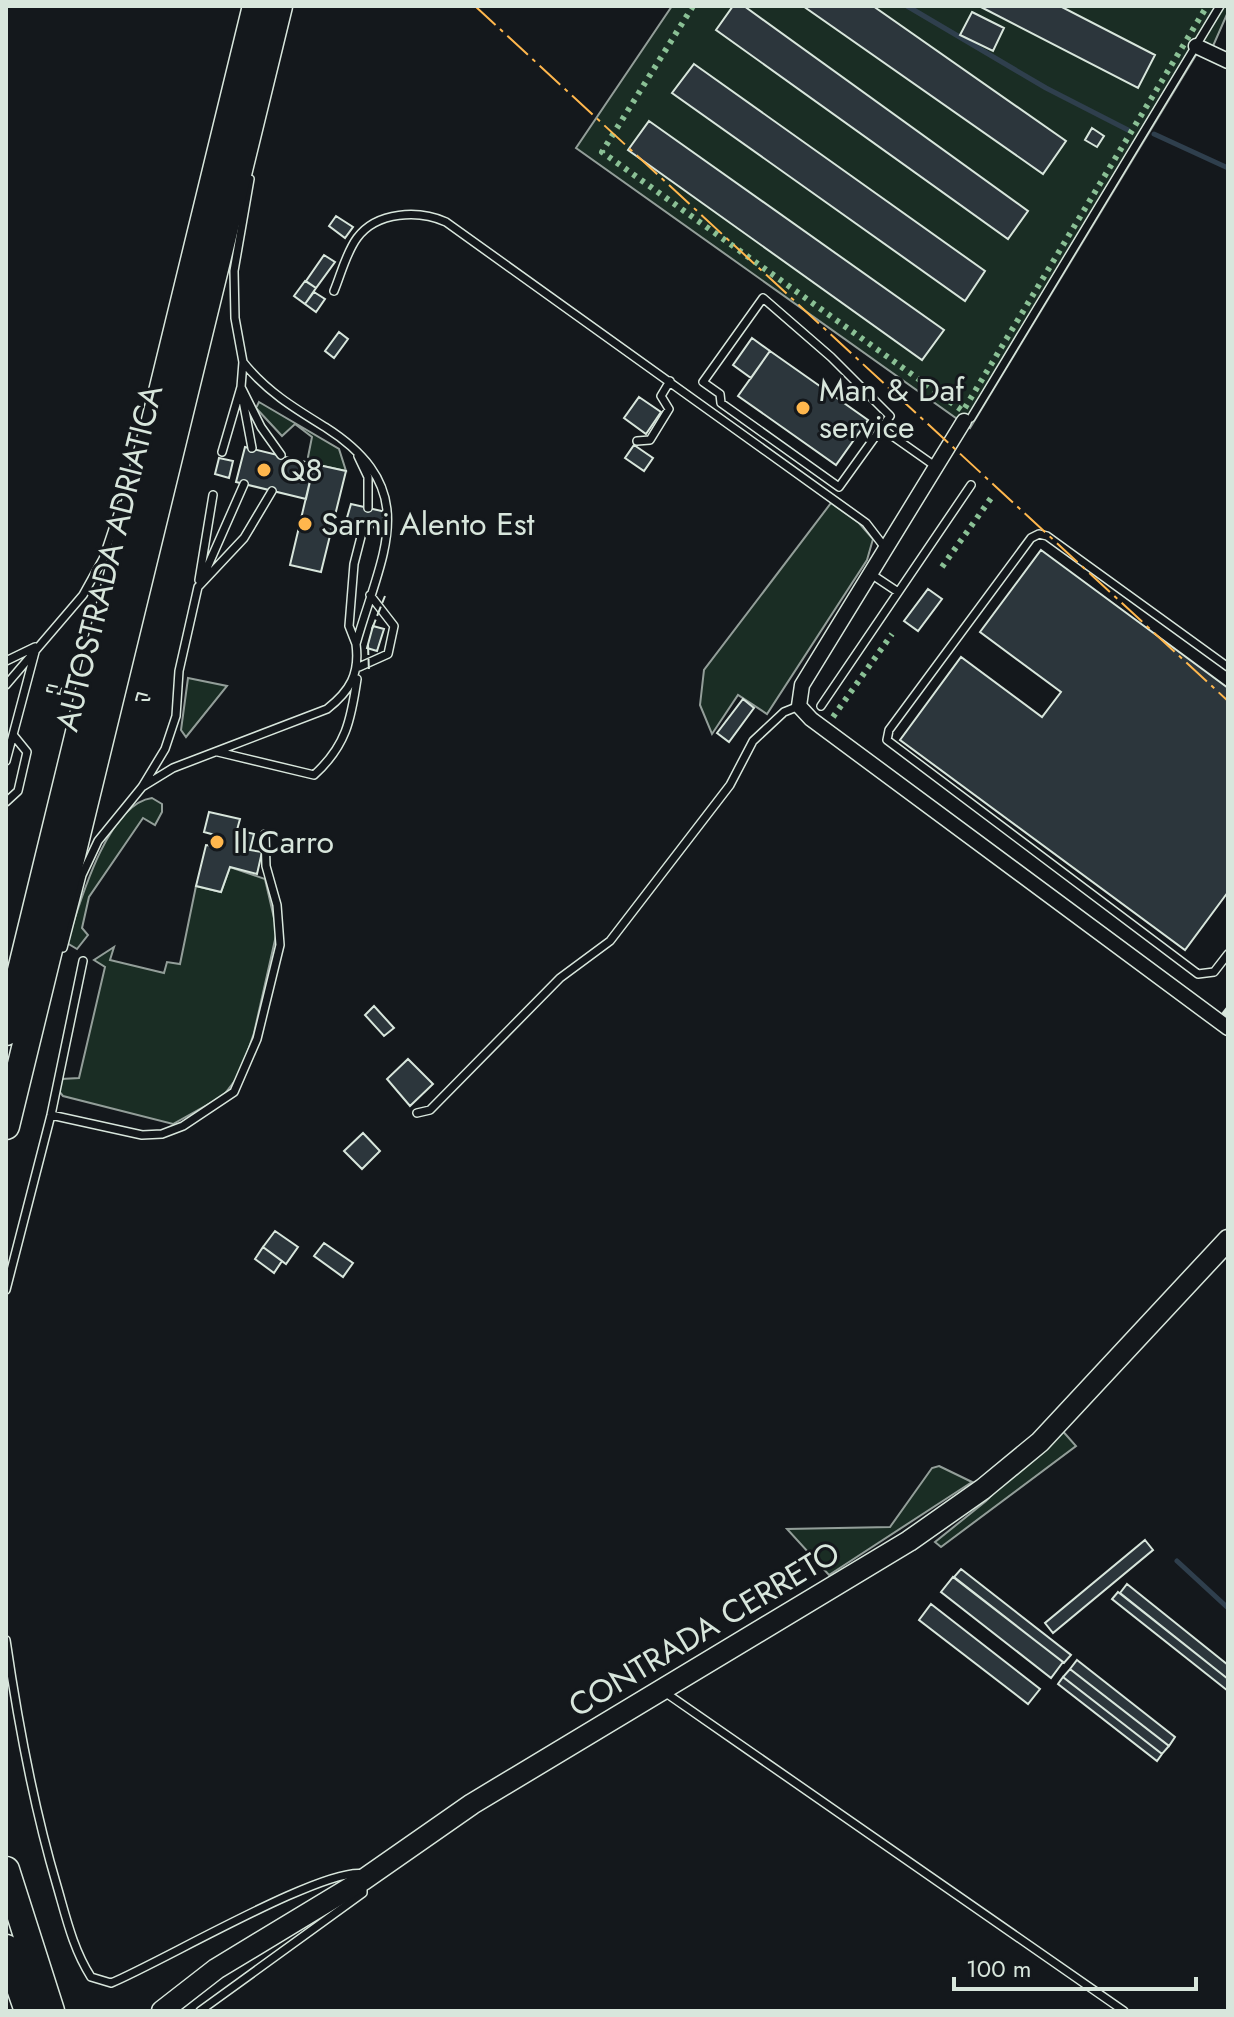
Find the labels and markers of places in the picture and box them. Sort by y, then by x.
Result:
place label: Man & Daf service [819,367,965,450]
marker: Man & Daf service [794,399,812,417]
place label: Q8 [280,447,323,493]
marker: Q8 [255,461,273,479]
place label: Sarni Alento Est [321,501,535,547]
marker: Sarni Alento Est [296,515,314,533]
place label: Il Carro [233,819,334,865]
marker: Il Carro [208,833,226,851]

